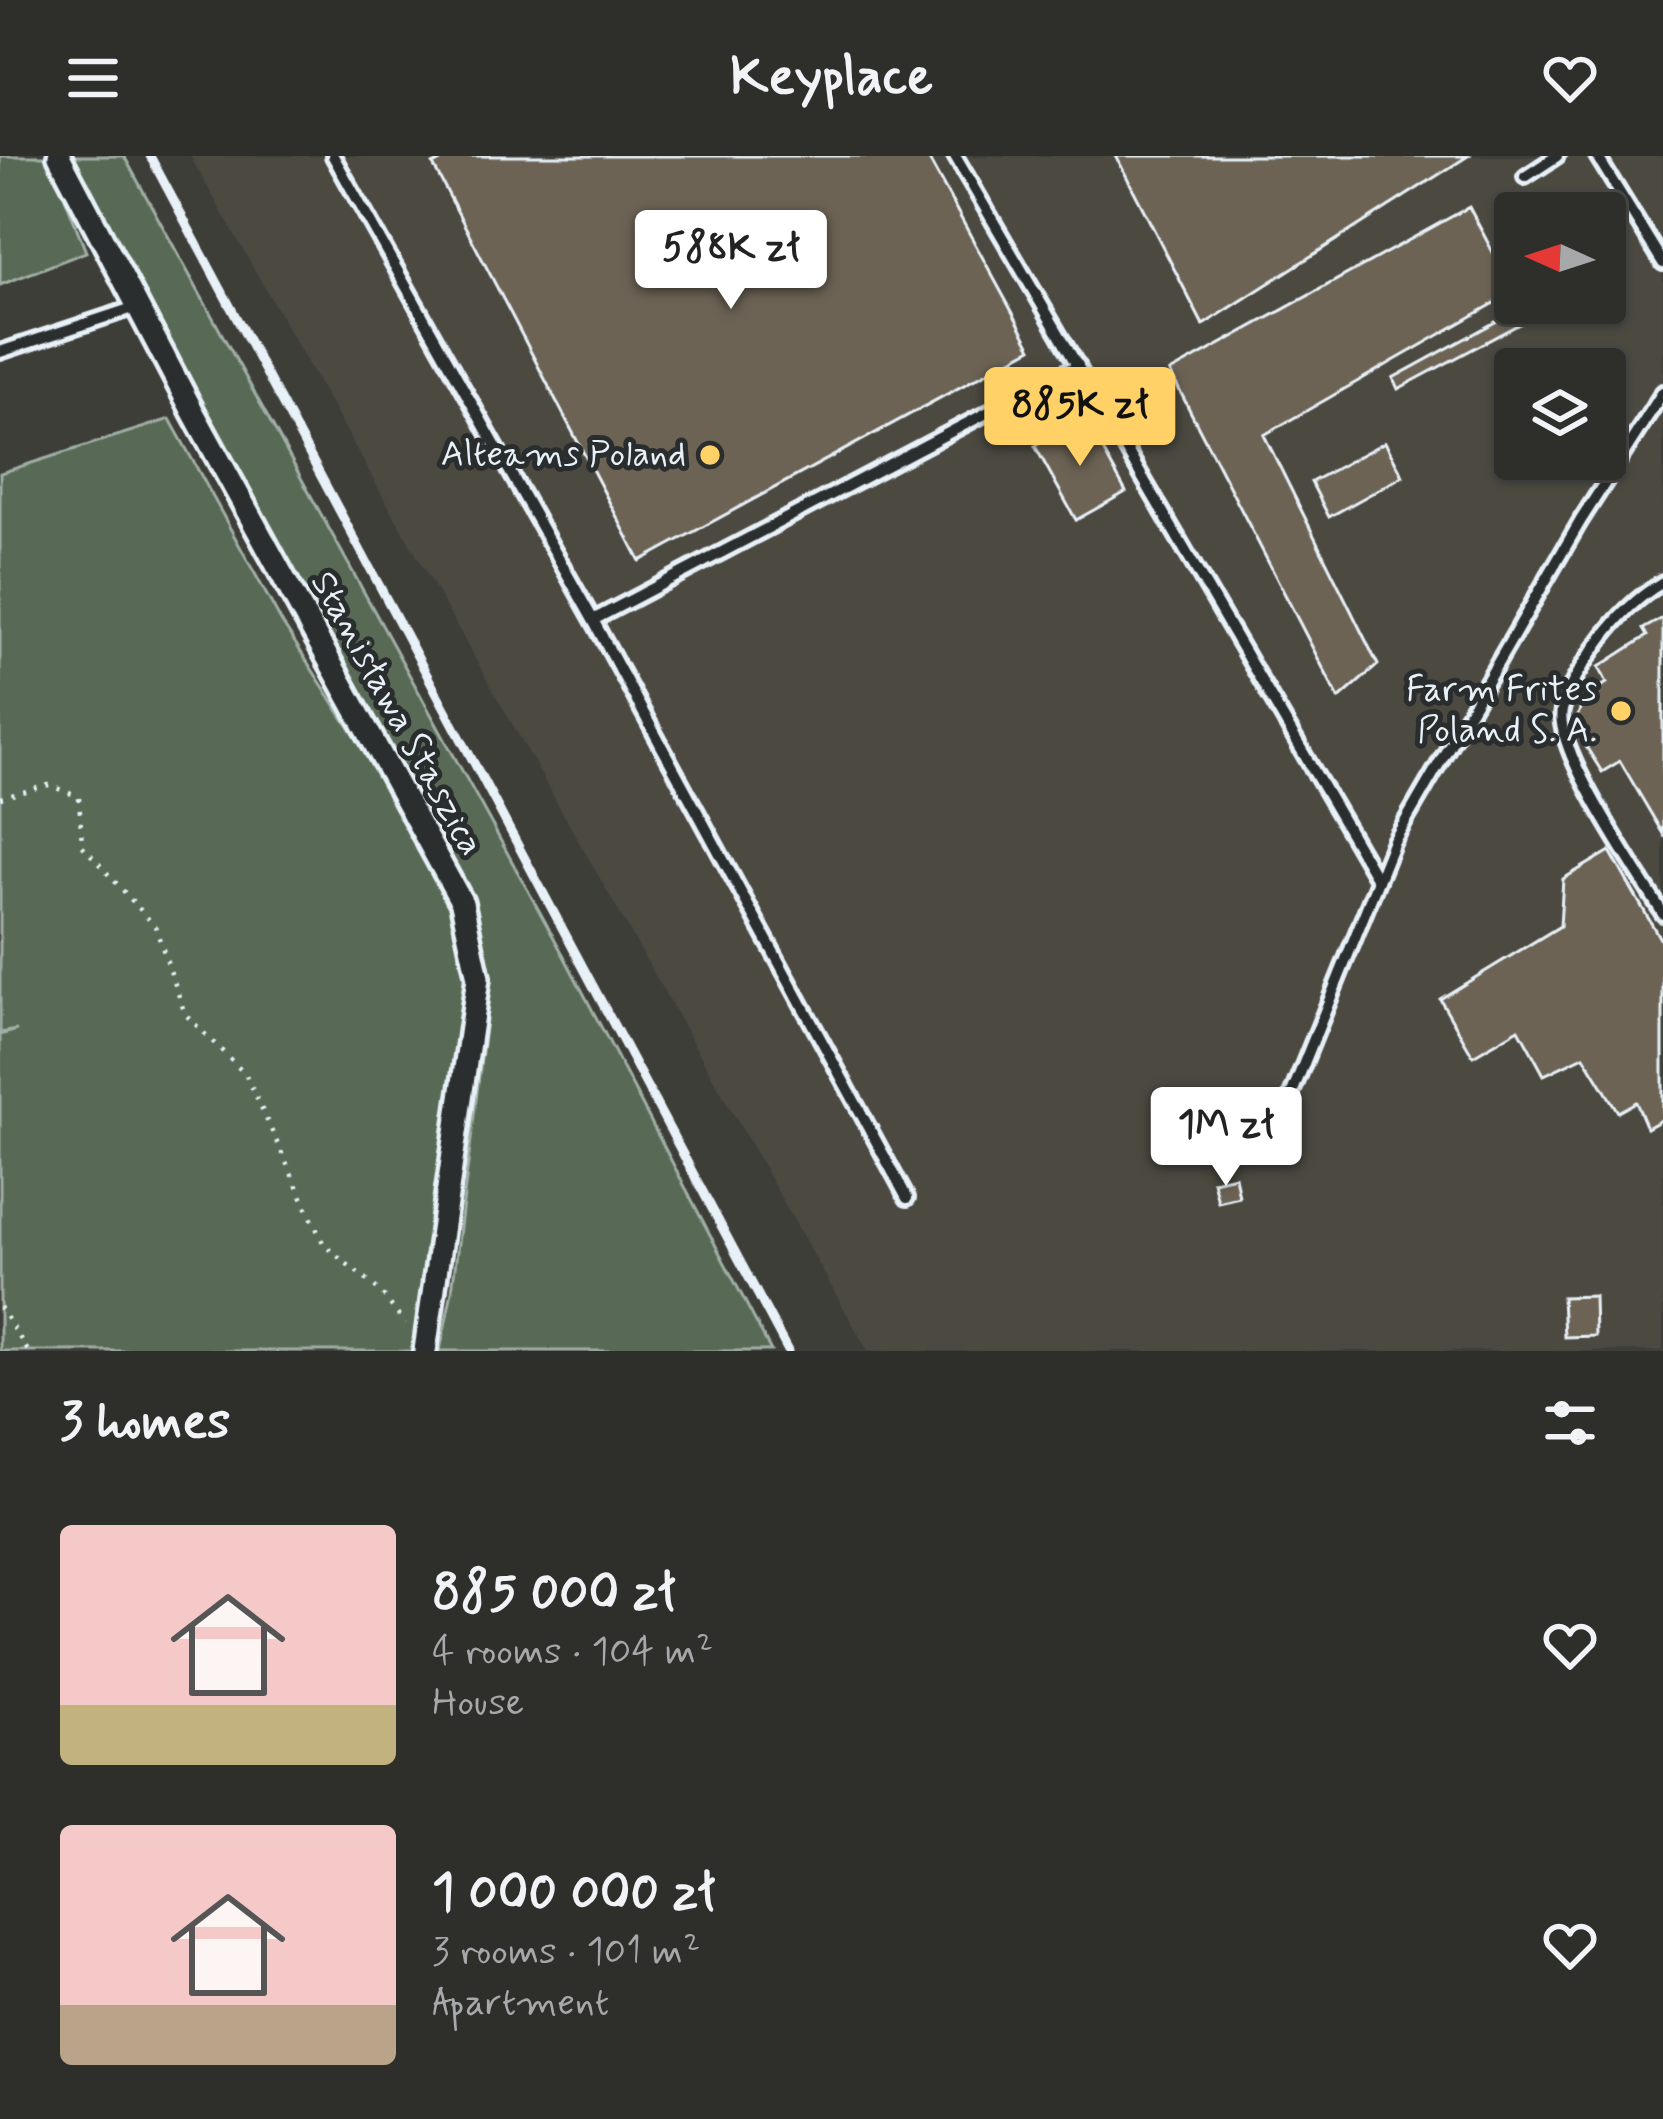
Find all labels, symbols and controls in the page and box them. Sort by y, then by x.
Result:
text: Keyplace [730,43,933,114]
icon: menu [60,45,126,111]
icon: heart [1537,45,1603,111]
north arrow [1494,192,1626,324]
map controls [1494,192,1626,480]
pin: 588K zł [620,210,842,312]
text: 588K zł [662,223,800,274]
button: layers [1494,348,1626,480]
pin: 885K zł [969,367,1191,469]
text: 885K zł [1011,380,1149,431]
place label: Alteams Poland [441,432,686,479]
marker: Alteams Poland [697,442,723,468]
street label: Stanisława Staszica [298,564,494,864]
place label: Farm Frites Poland S. A. [1406,667,1597,755]
marker: Farm Frites Poland S. A. [1608,698,1634,724]
pin: 1M zł [1142,1087,1310,1189]
text: 1M zł [1178,1100,1274,1151]
text: 3 homes [60,1390,230,1456]
icon: filters [1537,1390,1603,1456]
text: 885 000 zł [432,1561,675,1627]
icon: home [156,1573,300,1717]
icon: heart [1537,1612,1603,1678]
text: 4 rooms · 104 m² [432,1627,713,1678]
text: House [432,1678,524,1729]
text: 1 000 000 zł [432,1861,715,1927]
icon: home [156,1873,300,2017]
icon: heart [1537,1912,1603,1978]
text: 3 rooms · 101 m² [432,1927,700,1978]
text: Apartment [432,1978,609,2029]

